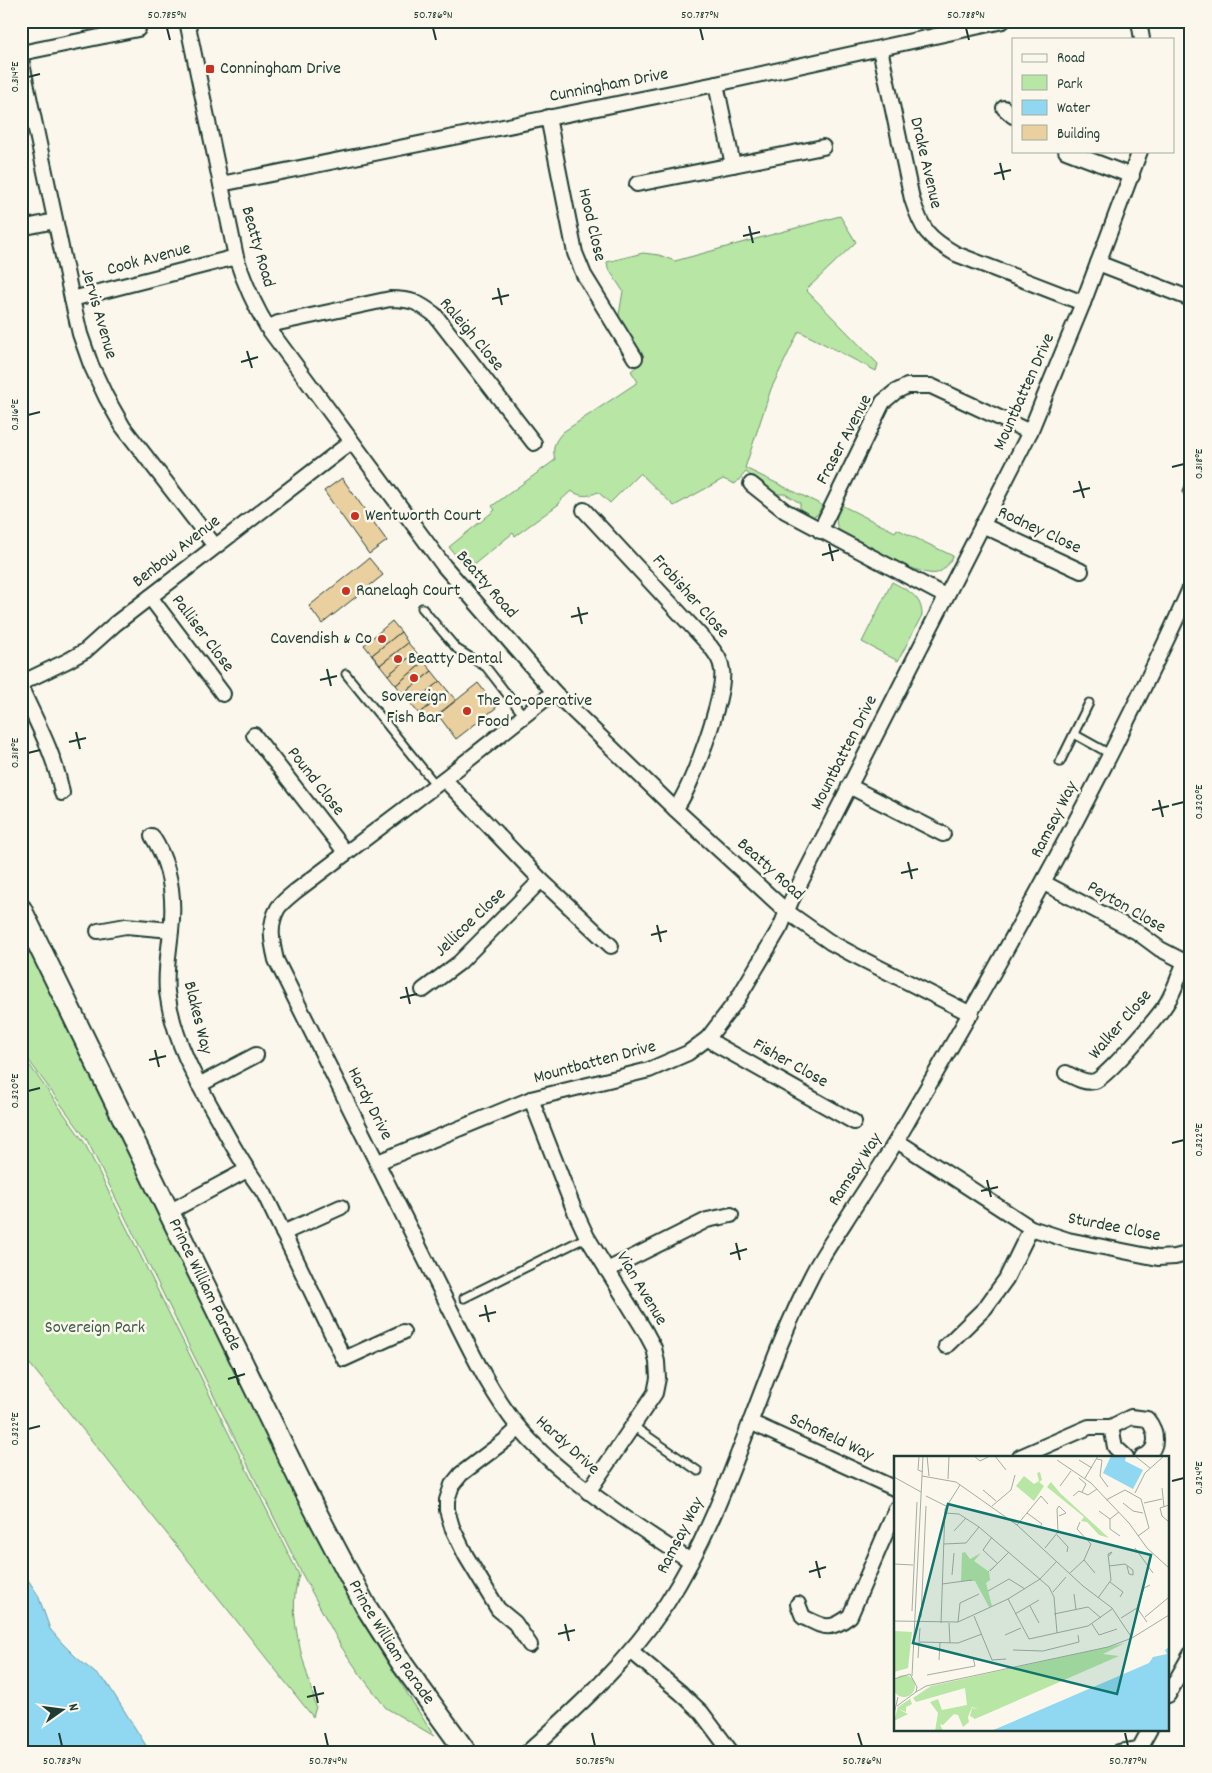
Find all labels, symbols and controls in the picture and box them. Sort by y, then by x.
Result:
text: 50.785°N [148,7,186,24]
text: 50.786°N [413,7,453,24]
text: 50.787°N [681,7,719,24]
text: 50.788°N [947,7,985,24]
legend [1012,38,1174,152]
text: Road [1057,48,1085,70]
place label: Conningham Drive [220,57,341,82]
text: 0.314°E [7,61,24,92]
street label: Cunningham Drive [547,62,671,110]
marker: Conningham Drive [204,63,216,75]
text: Park [1057,74,1083,96]
text: Water [1057,98,1091,120]
street label: Drake Avenue [902,115,948,211]
text: Building [1057,124,1100,146]
street label: Hood Close [570,186,612,264]
street label: Beatty Road [234,204,280,290]
street label: Cook Avenue [104,237,194,283]
street label: Jervis Avenue [73,266,123,362]
street label: Raleigh Close [433,293,509,377]
street label: Mountbatten Drive [988,329,1062,455]
street label: Fraser Avenue [811,390,879,489]
text: 0.316°E [7,399,24,431]
text: 0.318°E [1191,448,1208,479]
street label: Rodney Close [993,501,1085,561]
place label: Wentworth Court [365,504,482,529]
street label: Benbow Avenue [128,510,226,594]
marker: Wentworth Court [349,510,361,522]
street label: Beatty Road [449,545,523,625]
street label: Frobisher Close [646,550,734,644]
place label: Ranelagh Court [356,579,461,604]
marker: Ranelagh Court [340,585,352,597]
street label: Palliser Close [164,590,240,678]
place label: Cavendish & Co [270,627,372,652]
marker: Cavendish & Co [376,633,388,645]
place label: Beatty Dental [408,647,503,672]
marker: Beatty Dental [392,653,404,665]
marker: Sovereign Fish Bar [408,672,420,684]
place label: Sovereign Fish Bar [381,685,447,731]
place label: The Co-operative Food [477,689,592,735]
street label: Mountbatten Drive [805,691,885,815]
marker: The Co-operative Food [461,705,473,717]
text: 0.318°E [7,737,24,768]
street label: Pound Close [280,742,350,822]
street label: Ramsay Way [1025,777,1085,863]
text: 0.320°E [1191,784,1208,819]
street label: Beatty Road [731,833,809,907]
street label: Peyton Close [1082,875,1170,941]
street label: Jellicoe Close [430,883,512,963]
street label: Blakes Way [176,979,218,1058]
street label: Walker Close [1083,984,1159,1066]
street label: Fisher Close [748,1033,832,1095]
street label: Mountbatten Drive [531,1035,659,1091]
street label: Hardy Drive [340,1063,398,1145]
text: 0.320°E [7,1073,24,1108]
text: 0.322°E [1191,1123,1208,1157]
street label: Ramsay Way [823,1128,889,1212]
street label: Sturdee Close [1065,1207,1163,1249]
street label: Prince William Parade [161,1214,247,1355]
street label: Vian Avenue [609,1247,673,1331]
park label: Sovereign Park [45,1316,145,1341]
street label: Schofield Way [785,1408,878,1469]
street label: Hardy Drive [529,1410,605,1482]
text: 0.322°E [7,1412,24,1446]
inset map [894,1456,1170,1730]
text: 0.324°E [1191,1461,1208,1495]
street label: Ramsay Way [651,1493,711,1579]
street label: Prince William Parade [342,1576,441,1710]
north arrow [38,1686,88,1736]
text: N [62,1702,83,1713]
text: 50.783°N [43,1753,81,1770]
text: 50.784°N [309,1753,347,1770]
text: 50.785°N [576,1753,614,1770]
text: 50.786°N [842,1753,882,1770]
text: 50.787°N [1109,1753,1147,1770]

